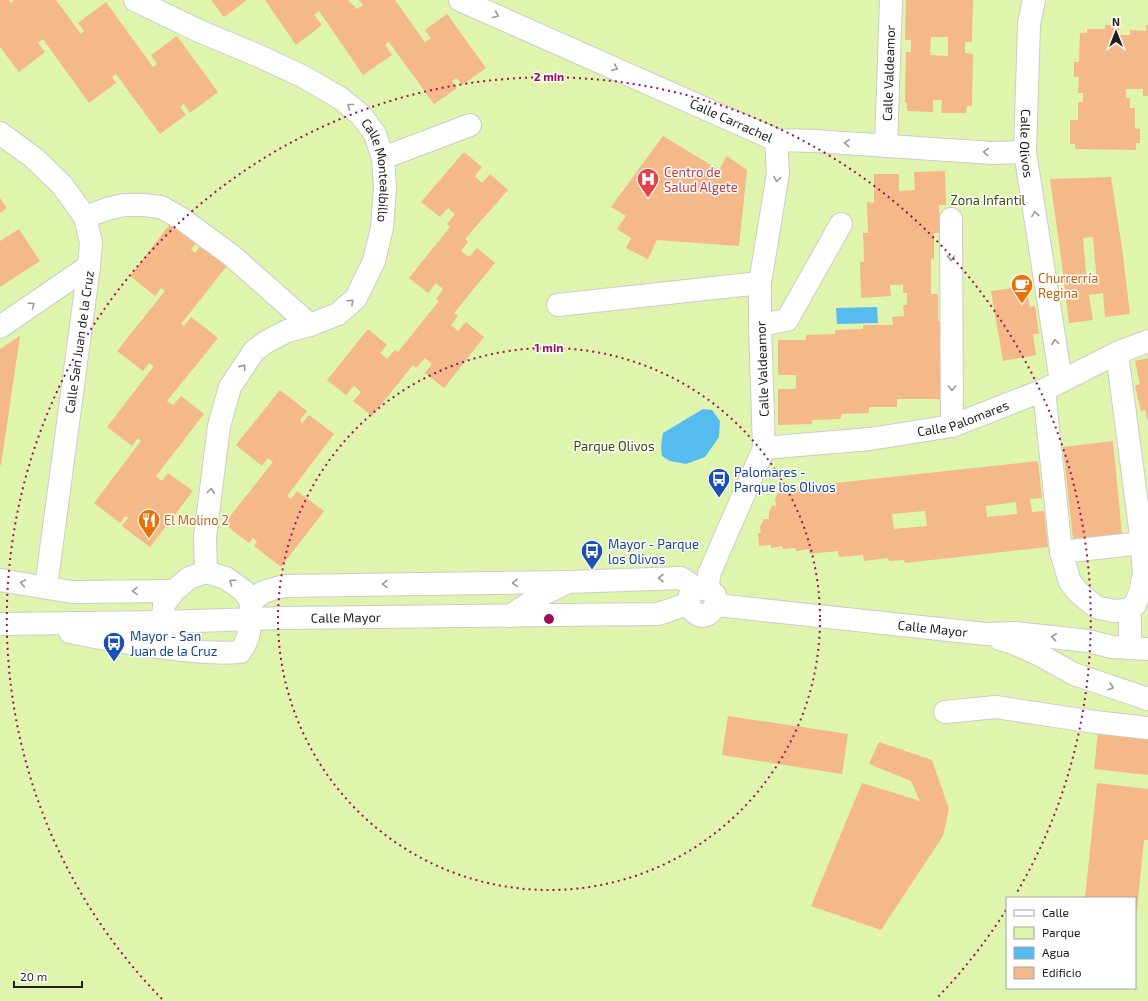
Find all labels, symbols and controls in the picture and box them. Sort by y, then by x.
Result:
one-way arrow [492,11,499,19]
north arrow [1096,12,1136,52]
text: N [1112,15,1120,28]
street label: Calle Valdeamor [879,25,898,121]
one-way arrow [610,63,618,71]
text: 2 min [534,69,564,83]
street label: Calle Carrachel [688,95,776,146]
one-way arrow [347,104,354,111]
street label: Calle Olivos [1017,109,1037,179]
street label: Calle Montealbillo [358,115,393,223]
one-way arrow [844,139,850,148]
one-way arrow [983,148,989,157]
place label: Centro de Salud Algete [664,164,738,195]
hospital icon: Centro de Salud Algete [635,166,661,199]
one-way arrow [773,176,782,182]
park label: Zona Infantil [951,192,1026,208]
one-way arrow [1031,211,1039,217]
one-way arrow [947,255,955,261]
street label: Calle San Juan de la Cruz [61,270,97,414]
place label: Churrerría Regina [1038,270,1098,301]
cafe icon: Churrerría Regina [1009,272,1035,305]
one-way arrow [346,299,354,306]
one-way arrow [28,302,35,310]
street label: Calle Valdeamor [752,321,772,417]
one-way arrow [1051,339,1060,346]
text: 1 min [535,340,563,354]
one-way arrow [238,364,246,371]
one-way arrow [948,385,956,391]
street label: Calle Palomares [916,397,1011,439]
park label: Parque Olivos [573,438,655,454]
place label: Palomares - Parque los Olivos [734,464,836,495]
bus stop icon: Palomares - Parque los Olivos [706,466,732,499]
one-way arrow [206,488,215,494]
restaurant icon: El Molino 2 [136,507,162,540]
place label: El Molino 2 [164,512,229,528]
place label: Mayor - Parque los Olivos [608,536,699,567]
bus stop icon: Mayor - Parque los Olivos [579,538,605,571]
one-way arrow [658,574,664,582]
one-way arrow [512,579,518,587]
one-way arrow [20,580,26,588]
one-way arrow [229,580,236,587]
one-way arrow [382,580,388,588]
one-way arrow [132,587,138,595]
street label: Calle Mayor [311,609,381,626]
centre of rings [542,612,556,626]
street label: Calle Mayor [897,617,968,640]
place label: Mayor - San Juan de la Cruz [130,628,217,659]
bus stop icon: Mayor - San Juan de la Cruz [101,630,127,663]
one-way arrow [1051,633,1057,642]
one-way arrow [1107,682,1114,691]
legend [1006,897,1136,989]
text: Calle [1042,905,1069,919]
text: Parque [1042,925,1080,939]
text: Agua [1042,945,1070,959]
scale bar [14,963,82,989]
text: Edificio [1042,965,1082,979]
text: 20 m [20,969,47,983]

